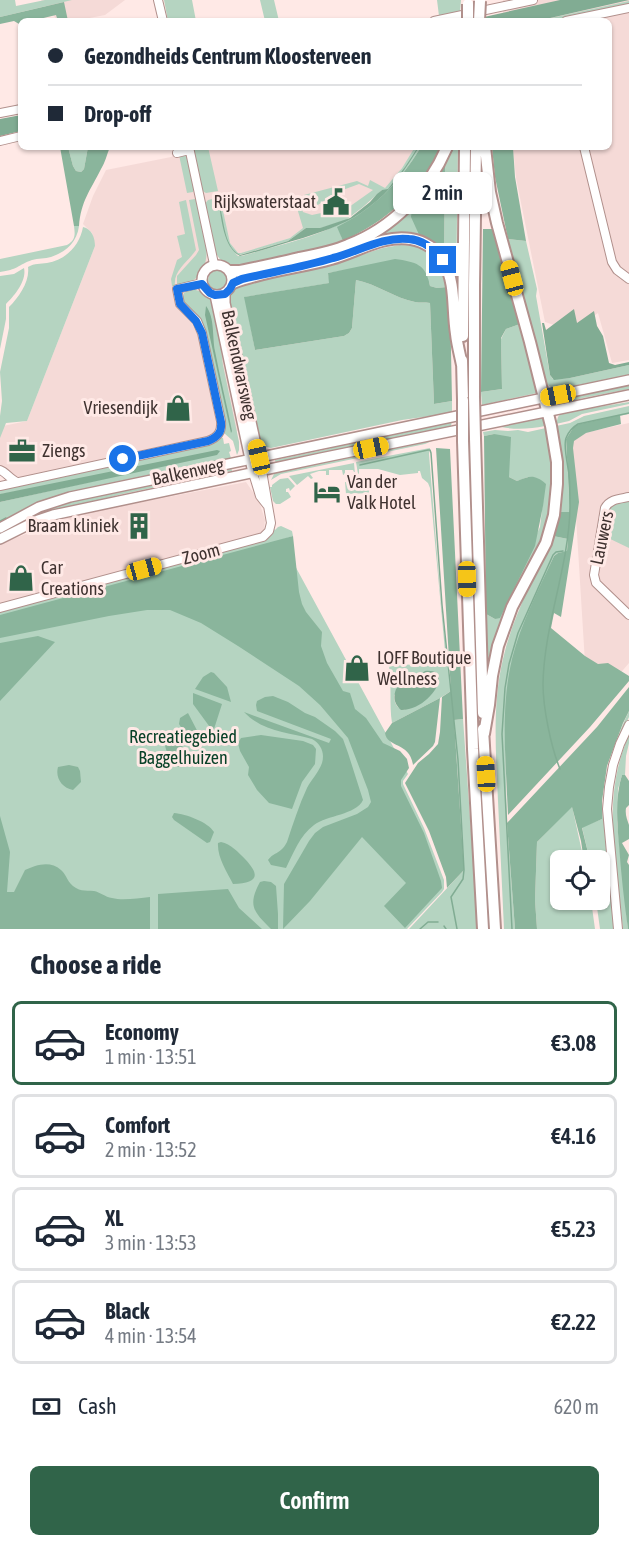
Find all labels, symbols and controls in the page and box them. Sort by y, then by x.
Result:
text: Gezondheids Centrum Kloosterveen [84,43,371,69]
text: Drop-off [84,101,151,127]
callout: 2 min [394,173,492,215]
text: 2 min [422,181,463,204]
public building icon: Rijkswaterstaat [321,187,351,217]
place label: Rijkswaterstaat [214,191,316,212]
route end [429,246,456,273]
car [499,258,525,298]
street label: Balkendwarsweg [218,308,261,422]
car [539,383,577,407]
shop icon: Vriesendijk [163,393,193,423]
place label: Vriesendijk [84,397,158,418]
car [352,435,390,461]
office icon: Ziengs [7,436,37,466]
car [246,437,272,477]
place label: Ziengs [42,440,85,461]
route start [109,445,136,472]
street label: Balkenweg [150,454,226,489]
place label: Van der Valk Hotel [347,471,416,513]
hotel icon: Van der Valk Hotel [312,477,342,507]
street label: Lauwers [586,509,617,567]
building icon: Braam kliniek [124,511,154,541]
place label: Braam kliniek [28,515,119,536]
street label: Zoom [180,538,222,569]
car [124,556,164,582]
place label: Car Creations [41,557,104,599]
car [458,561,476,597]
shop icon: Car Creations [6,563,36,593]
place label: LOFF Boutique Wellness [377,647,472,689]
shop icon: LOFF Boutique Wellness [342,653,372,683]
park label: Recreatiegebied Baggelhuizen [129,726,237,768]
car [476,756,496,792]
map controls [550,850,610,910]
button: locate [550,850,610,910]
text: Choose a ride [30,949,162,980]
icon: car [33,1016,87,1070]
text: Economy [105,1019,179,1045]
text: €3.08 [551,1030,596,1056]
text: 1 min · 13:51 [105,1045,197,1068]
icon: car [33,1109,87,1163]
text: Comfort [105,1112,170,1138]
text: €4.16 [551,1123,596,1149]
text: 2 min · 13:52 [105,1138,197,1161]
icon: car [33,1202,87,1256]
text: XL [105,1205,123,1231]
text: €5.23 [551,1216,596,1242]
text: 3 min · 13:53 [105,1231,197,1254]
icon: car [33,1295,87,1349]
text: Black [105,1298,149,1324]
text: €2.22 [551,1309,596,1335]
text: 4 min · 13:54 [105,1324,197,1347]
icon: cash [30,1390,63,1423]
text: Cash [78,1393,117,1419]
text: 620 m [554,1395,599,1418]
button: Confirm [30,1466,599,1535]

